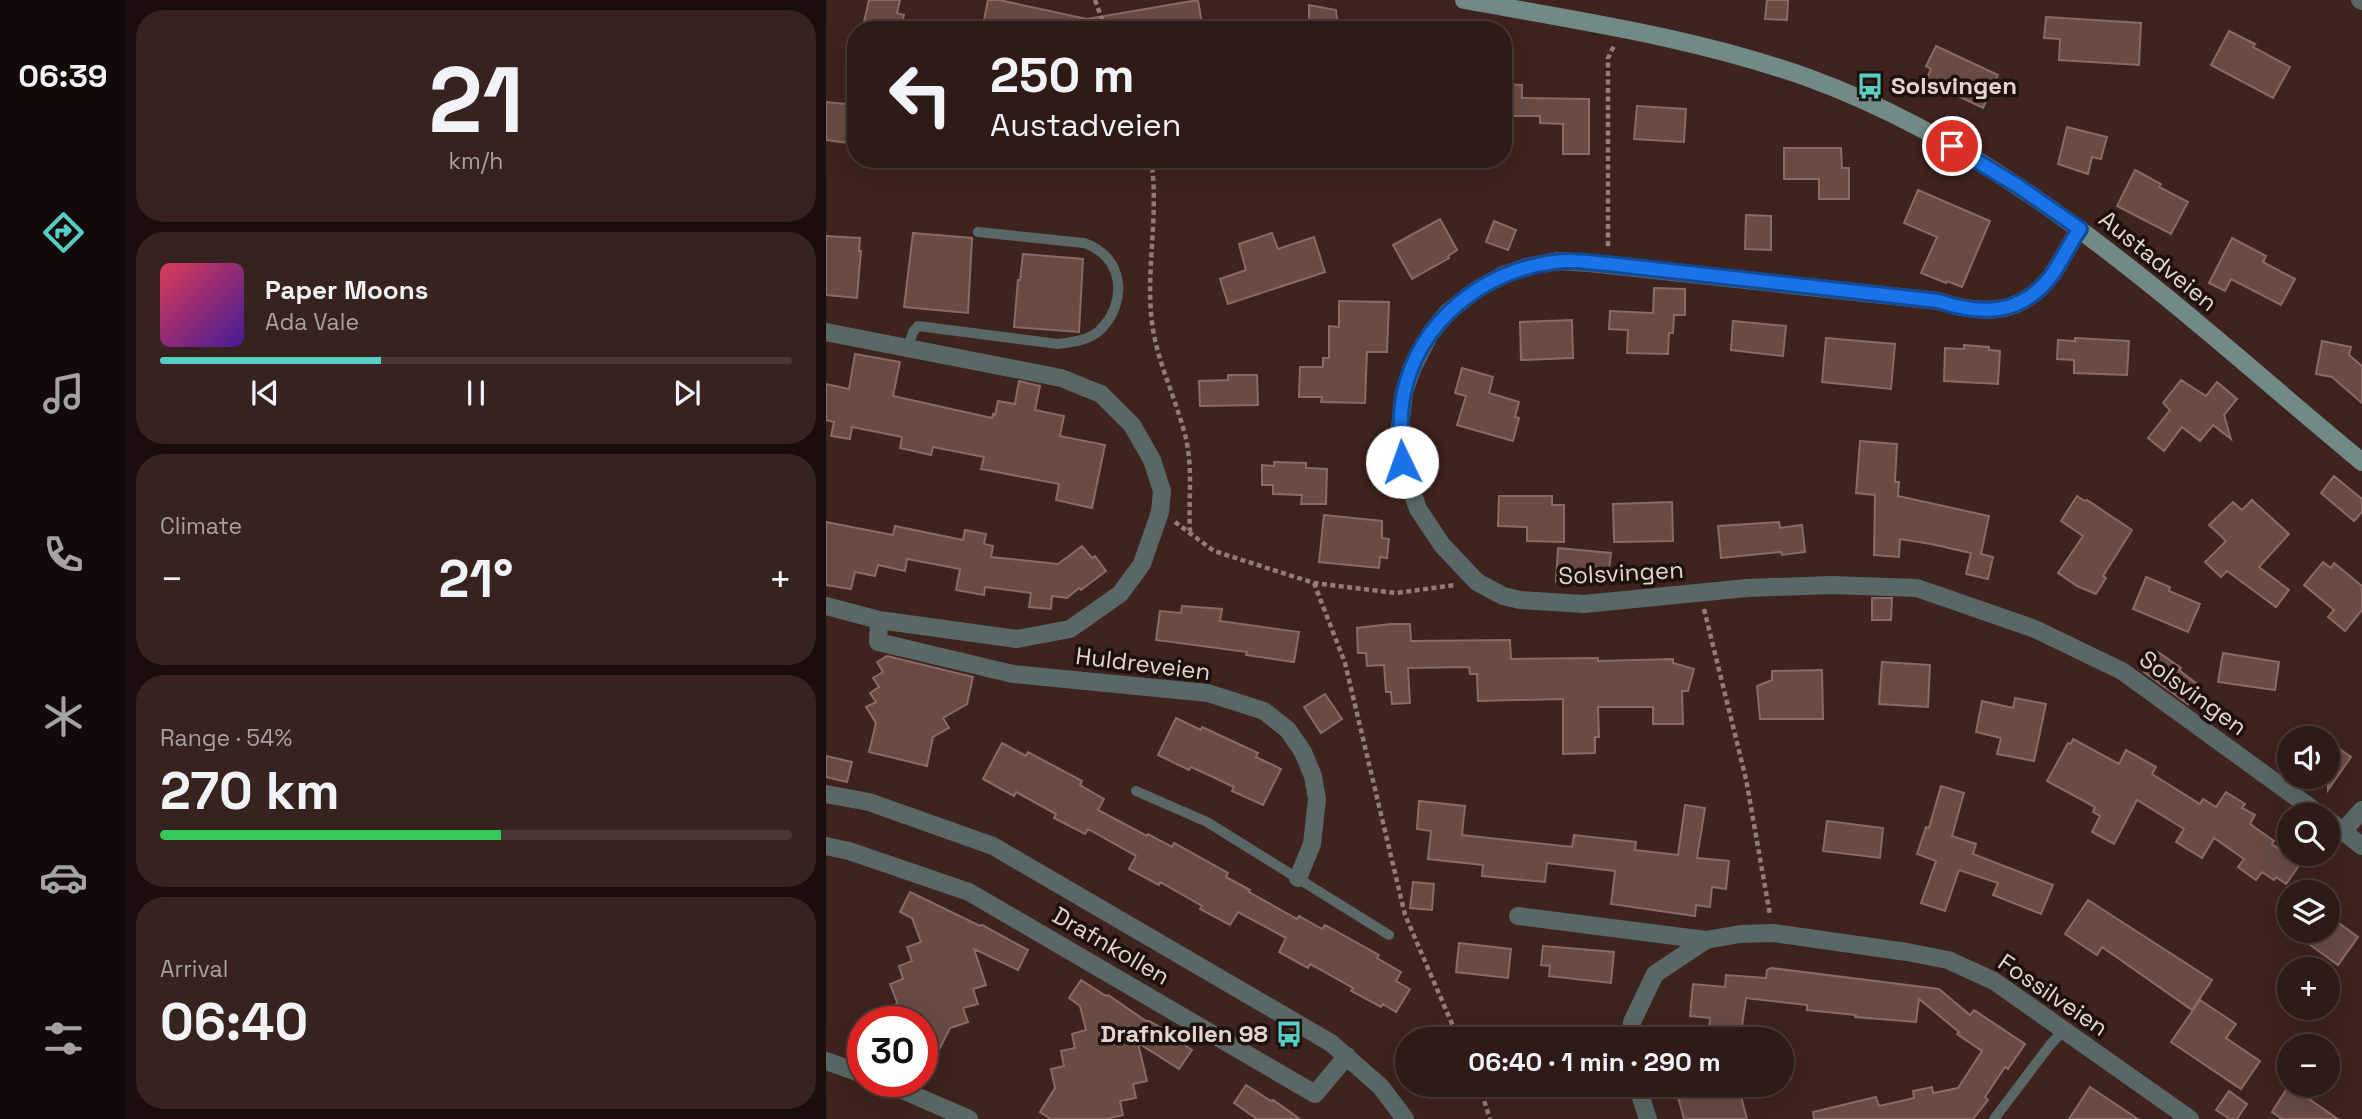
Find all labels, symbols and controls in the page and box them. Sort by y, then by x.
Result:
text: 21 [428,42,524,159]
text: 250 m [990,44,1135,106]
icon: left [875,49,966,140]
text: 06:39 [18,56,108,96]
place label: Solsvingen [1891,70,2017,101]
bus stop icon: Solsvingen [1855,71,1885,101]
text: Austadveien [990,105,1181,145]
pin [1922,116,1982,176]
icon: arrive [1933,127,1971,165]
text: km/h [449,146,503,176]
street label: Austadveien [2093,203,2224,318]
icon: directions [39,208,88,257]
text: Paper Moons [265,273,428,307]
text: Ada Vale [265,307,359,337]
icon: music [39,369,88,418]
icon: previous [246,374,284,412]
icon: pause [457,374,495,412]
icon: next [668,374,706,412]
position arrow [1365,425,1439,499]
text: Climate [160,511,242,541]
icon: phone [39,530,88,579]
text: 21° [439,546,513,612]
street label: Solsvingen [1558,554,1684,591]
text: − [160,555,184,603]
text: + [768,555,792,603]
street label: Huldreveien [1074,640,1212,687]
street label: Solsvingen [2133,643,2253,742]
icon: climate [39,692,88,741]
text: Range · 54% [160,723,292,753]
map controls [2277,726,2340,1097]
button: sound [2277,726,2340,789]
text: 270 km [160,758,340,824]
button: search [2277,803,2340,866]
icon: car [39,853,88,902]
button: layers [2277,880,2340,943]
street label: Drafnkollen [1047,899,1176,992]
street label: Fossilveien [1992,946,2114,1043]
text: Arrival [160,954,228,984]
button: + [2277,957,2340,1020]
text: 06:40 [160,989,308,1055]
speed limit sign: 30 [847,1006,938,1097]
icon: filters [39,1014,88,1063]
place label: Drafnkollen 98 [1100,1018,1268,1049]
bus stop icon: Drafnkollen 98 [1274,1019,1304,1049]
button: − [2277,1034,2340,1097]
text: 06:40 · 1 min · 290 m [1468,1045,1721,1079]

